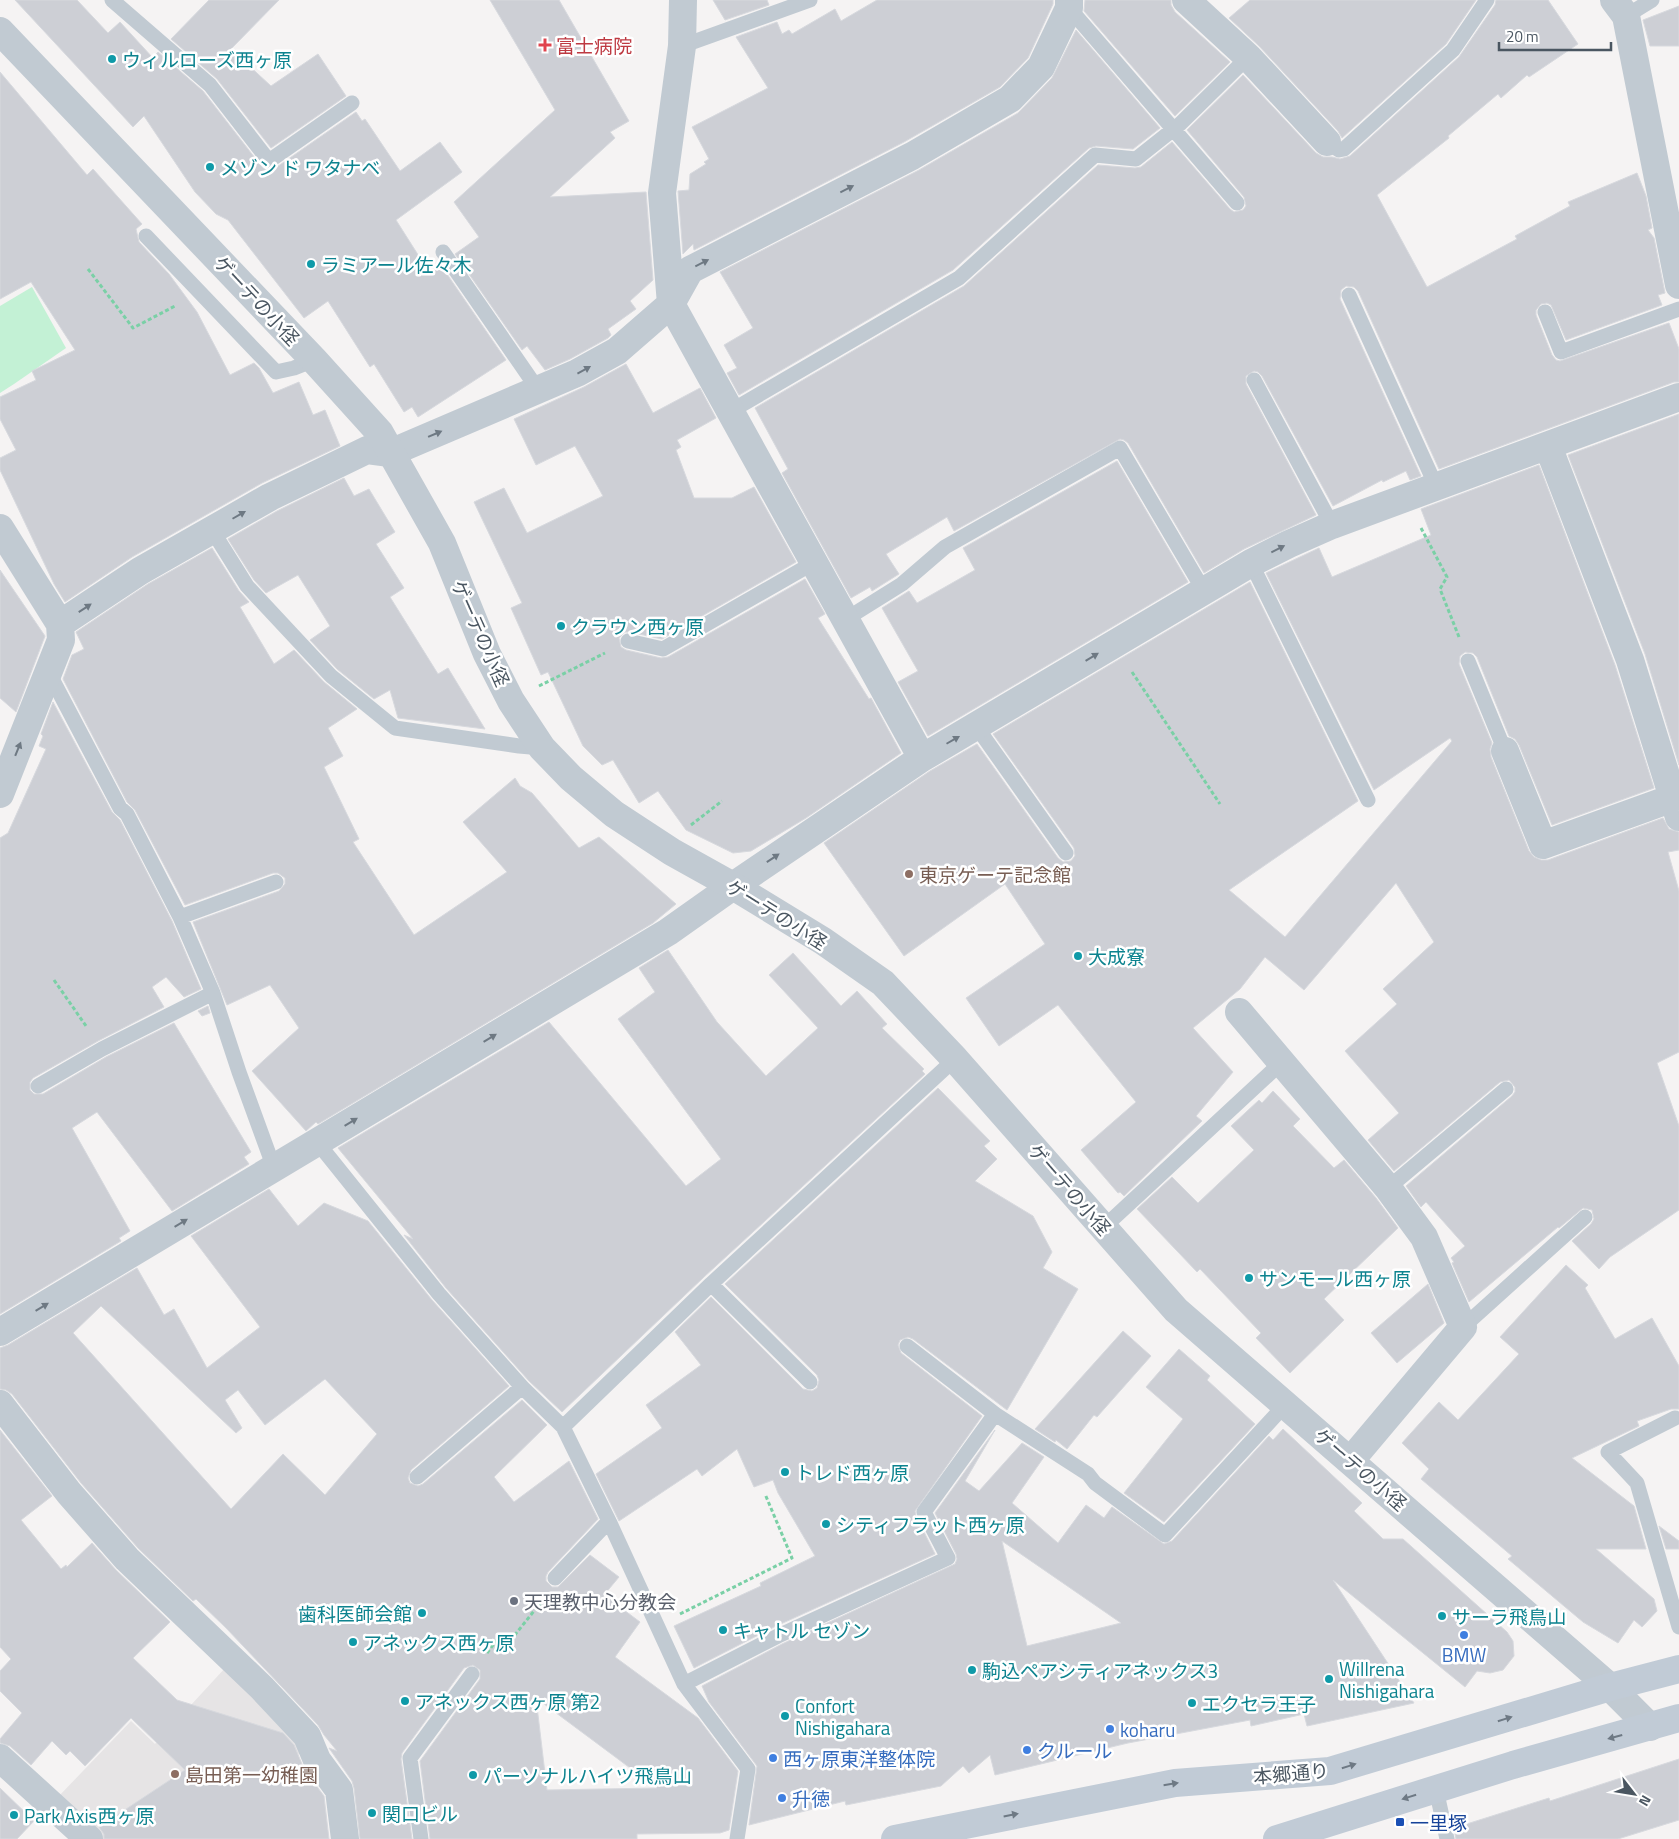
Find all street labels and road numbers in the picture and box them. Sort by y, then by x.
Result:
street label: ゲーテの小径 [208,248,306,352]
street label: ゲーテの小径 [445,575,517,691]
street label: ゲーテの小径 [721,871,833,957]
street label: ゲーテの小径 [1022,1136,1118,1242]
street label: ゲーテの小径 [1308,1421,1414,1517]
street label: 本郷通り [1252,1755,1330,1791]

